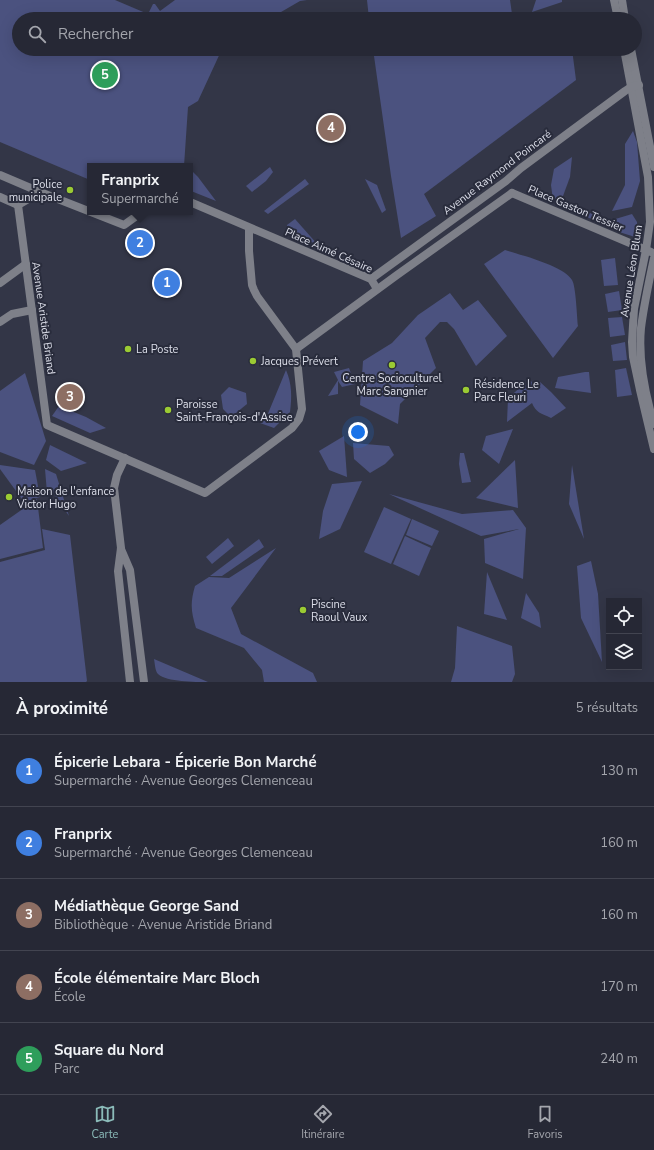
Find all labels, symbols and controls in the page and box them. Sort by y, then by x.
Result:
search box [12,12,642,56]
icon: search [26,23,48,45]
text: Rechercher [58,24,133,44]
pin: 5 [92,60,118,90]
pin: 4 [318,113,344,143]
street label: Avenue Raymond Poincaré [440,127,555,218]
popup [87,163,193,215]
text: Franprix [101,170,159,190]
place label: Police municipale [9,177,62,205]
street label: Place Gaston Tessier [526,182,626,235]
marker: Police municipale [65,185,75,195]
text: Supermarché [101,190,179,208]
street label: Place Aimé Césaire [283,224,375,277]
street label: Avenue Léon Blum [617,224,646,318]
pin: 2 [127,228,153,258]
street label: Avenue Aristide Briand [28,261,59,376]
pin: 1 [154,268,180,298]
place label: La Poste [136,342,178,357]
marker: La Poste [123,344,133,354]
place label: Jacques Prévert [260,354,338,369]
marker: Jacques Prévert [248,356,258,366]
marker: Centre Socioculturel Marc Sangnier [387,360,397,370]
place label: Centre Socioculturel Marc Sangnier [342,371,443,399]
place label: Résidence Le Parc Fleuri [474,377,539,405]
pin: 3 [57,382,83,412]
marker: Résidence Le Parc Fleuri [461,385,471,395]
place label: Paroisse Saint-François-d'Assise [176,397,293,425]
marker: Paroisse Saint-François-d'Assise [163,405,173,415]
your location [348,422,368,442]
place label: Maison de l'enfance Victor Hugo [16,484,114,512]
marker: Maison de l'enfance Victor Hugo [4,492,14,502]
place label: Piscine Raoul Vaux [311,597,367,625]
map controls [606,598,642,670]
button: locate [606,598,642,634]
marker: Piscine Raoul Vaux [298,605,308,615]
button: layers [606,634,642,670]
text: À proximité [16,697,108,720]
text: 5 résultats [576,699,638,717]
text: Épicerie Lebara - Épicerie Bon Marché [54,752,317,772]
text: 1 [25,762,33,780]
text: 130 m [600,762,638,780]
text: Supermarché · Avenue Georges Clemenceau [54,772,313,790]
text: Franprix [54,824,112,844]
text: 2 [25,834,33,852]
text: 160 m [600,834,638,852]
text: Supermarché · Avenue Georges Clemenceau [54,844,313,862]
text: Médiathèque George Sand [54,896,239,916]
text: 3 [25,906,33,924]
text: 160 m [600,906,638,924]
text: Bibliothèque · Avenue Aristide Briand [54,916,272,934]
text: École élémentaire Marc Bloch [54,968,260,988]
text: 4 [25,978,33,996]
text: 170 m [600,978,638,996]
text: École [54,988,85,1006]
text: Square du Nord [54,1040,164,1060]
text: 5 [25,1050,33,1068]
text: 240 m [600,1050,638,1068]
text: Parc [54,1060,79,1078]
tab: Carte [91,1103,118,1142]
tab: Itinéraire [301,1103,345,1142]
tab: Favoris [527,1103,563,1142]

